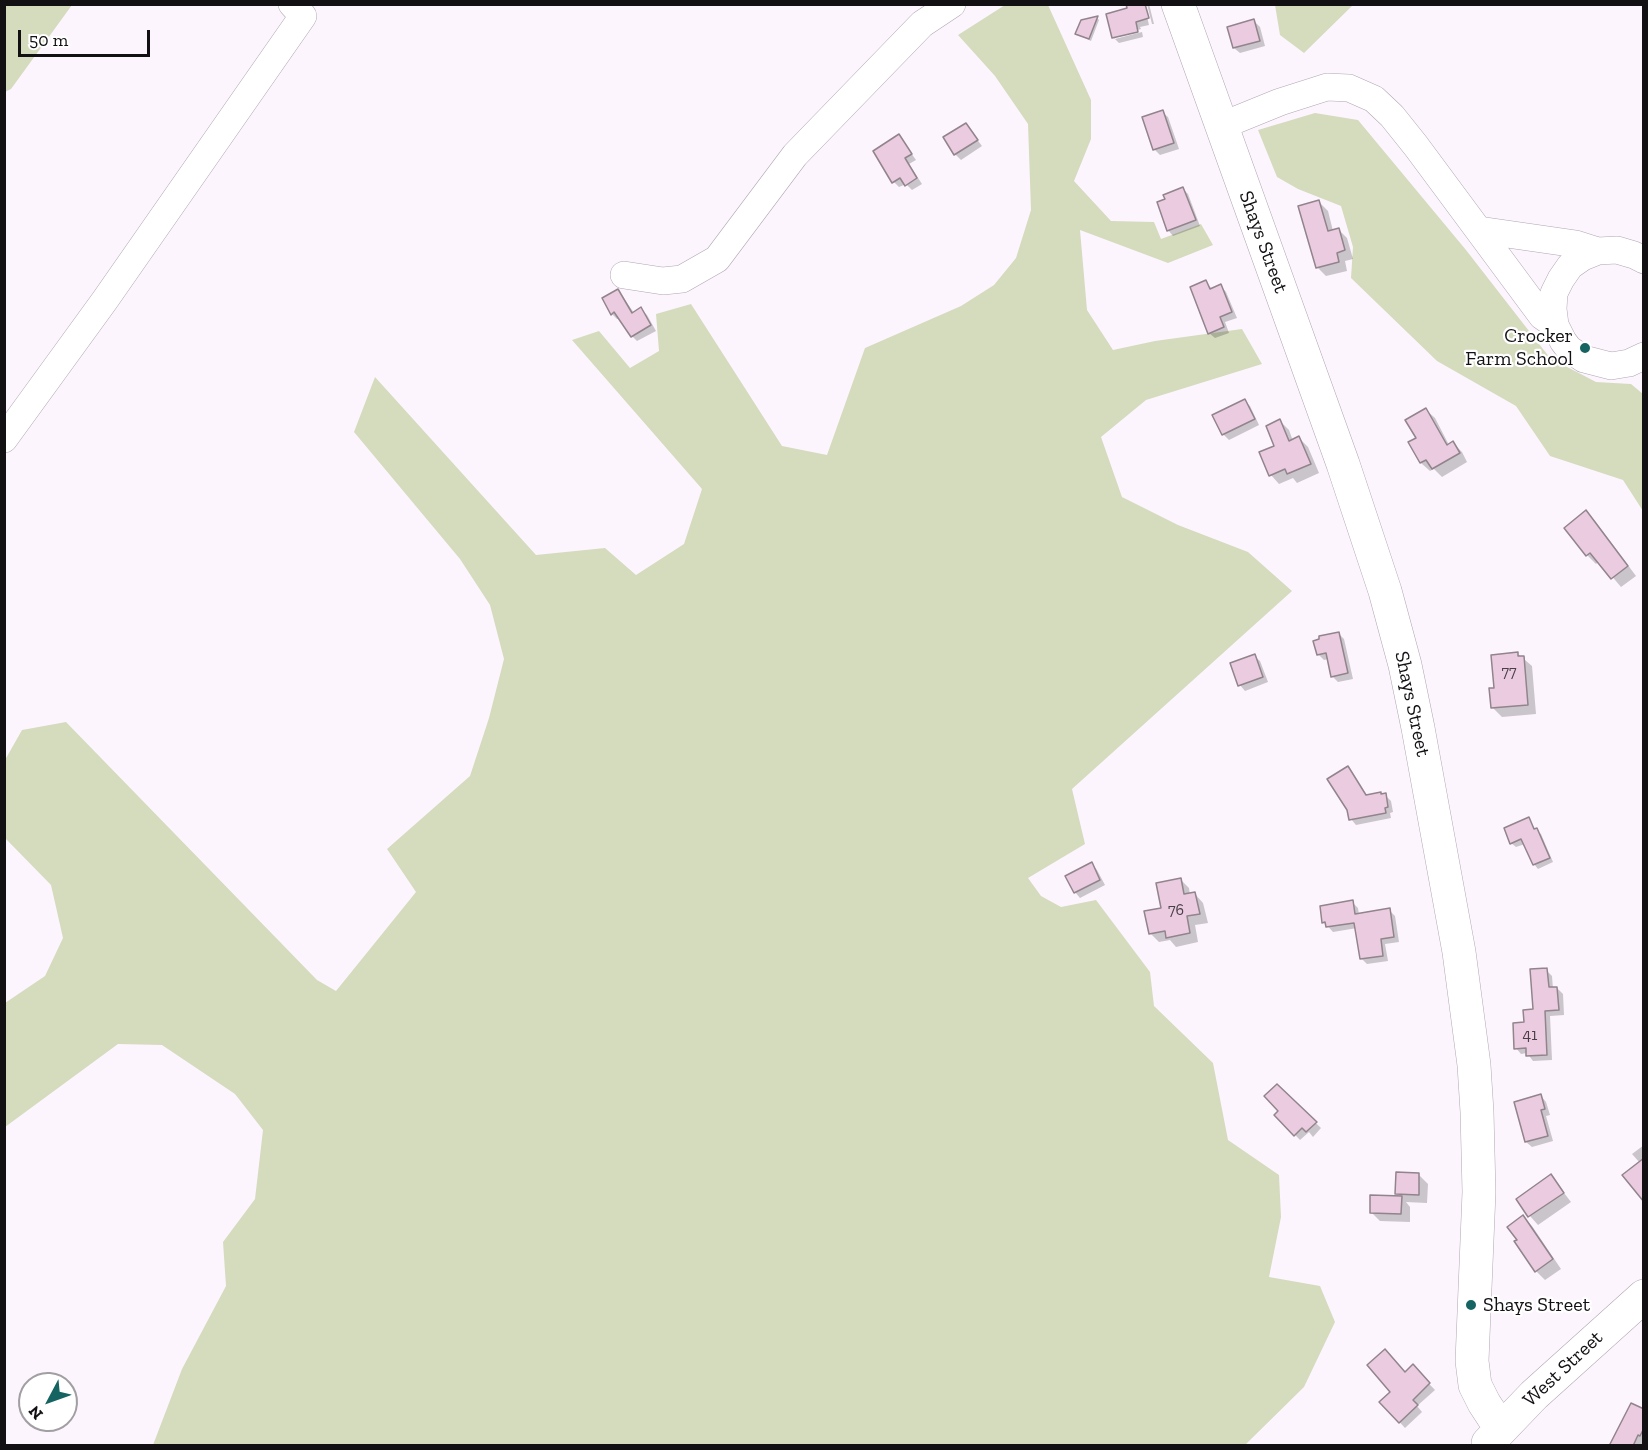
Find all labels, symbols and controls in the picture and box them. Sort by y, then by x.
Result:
scale bar [21,18,153,56]
text: 50 m [29,29,68,51]
street label: Shays Street [1233,188,1293,296]
place label: Crocker Farm School [1465,324,1573,371]
marker: Crocker Farm School [1578,341,1592,355]
street label: Shays Street [1389,649,1435,759]
house number: 77 [1501,662,1517,682]
house number: 76 [1168,900,1184,920]
house number: 41 [1523,1025,1537,1045]
place label: Shays Street [1483,1293,1590,1317]
marker: Shays Street [1464,1298,1478,1312]
street label: West Street [1518,1326,1608,1412]
north arrow [18,1372,78,1432]
text: N [24,1402,47,1424]

